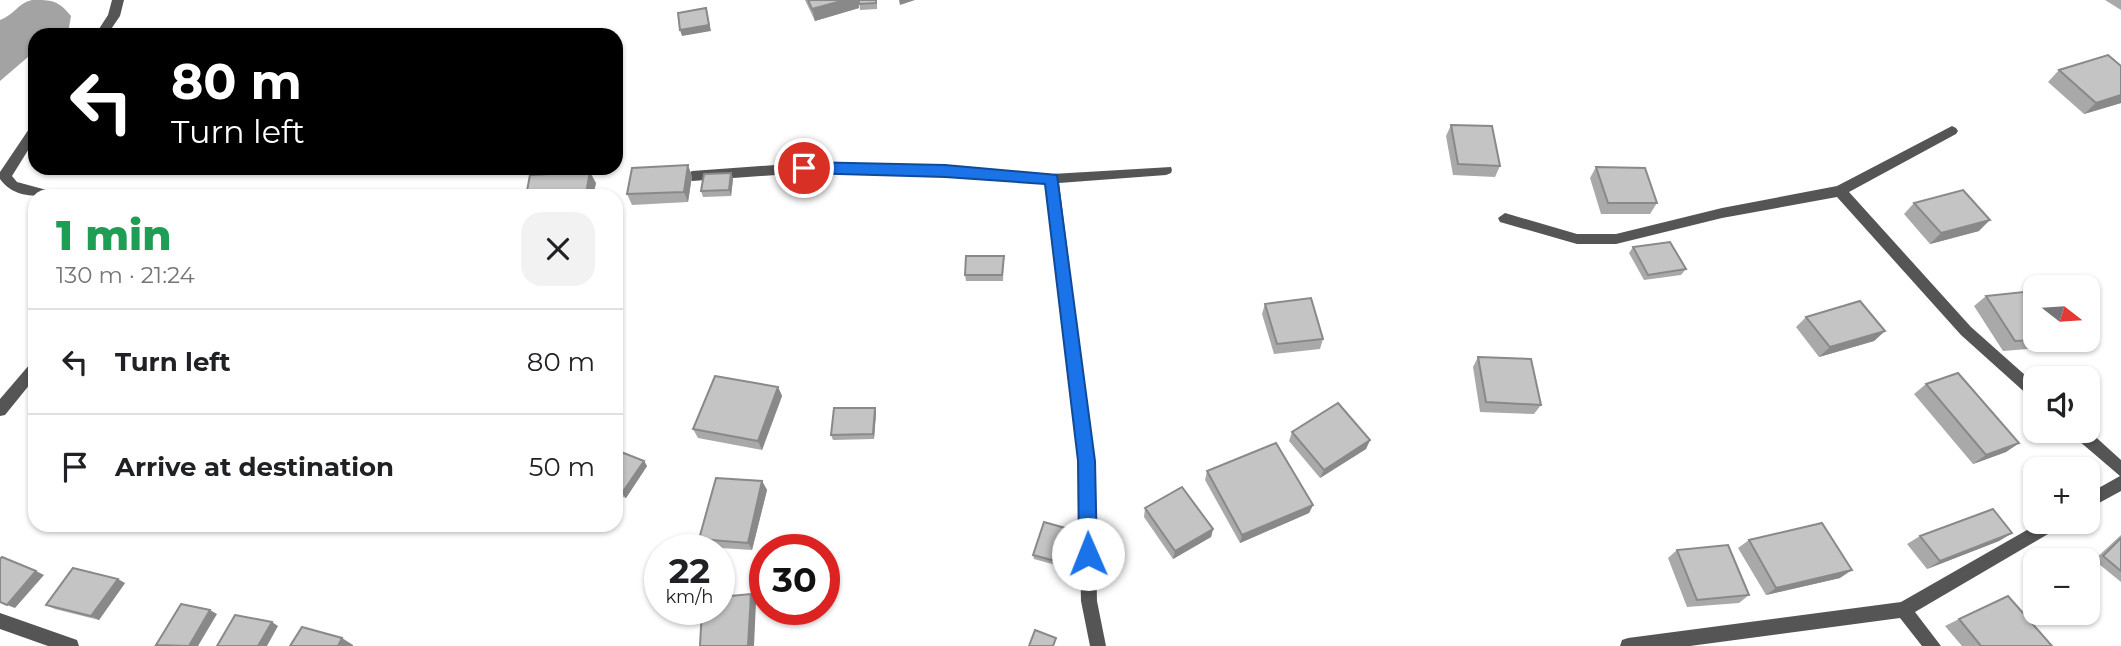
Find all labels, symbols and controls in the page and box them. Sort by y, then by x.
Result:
text: 80 m [171,52,302,111]
icon: left [56,56,147,147]
text: Turn left [171,112,305,151]
pin [774,138,834,198]
icon: arrive [785,149,823,187]
text: 1 min [56,209,172,261]
button: close [521,212,595,286]
text: 130 m · 21:24 [56,261,195,289]
north arrow [2023,275,2100,352]
map controls [2023,275,2100,625]
icon: left [56,343,94,381]
text: Turn left [115,346,231,378]
text: 80 m [527,346,595,378]
button: sound [2023,366,2100,443]
icon: arrive [56,448,94,486]
text: Arrive at destination [115,451,394,483]
text: 50 m [529,451,595,483]
button: + [2023,457,2100,534]
position arrow [1051,517,1125,591]
speed limit sign: 30 [749,534,840,625]
button: − [2023,548,2100,625]
text: 22 [669,549,710,592]
text: km/h [665,586,714,608]

